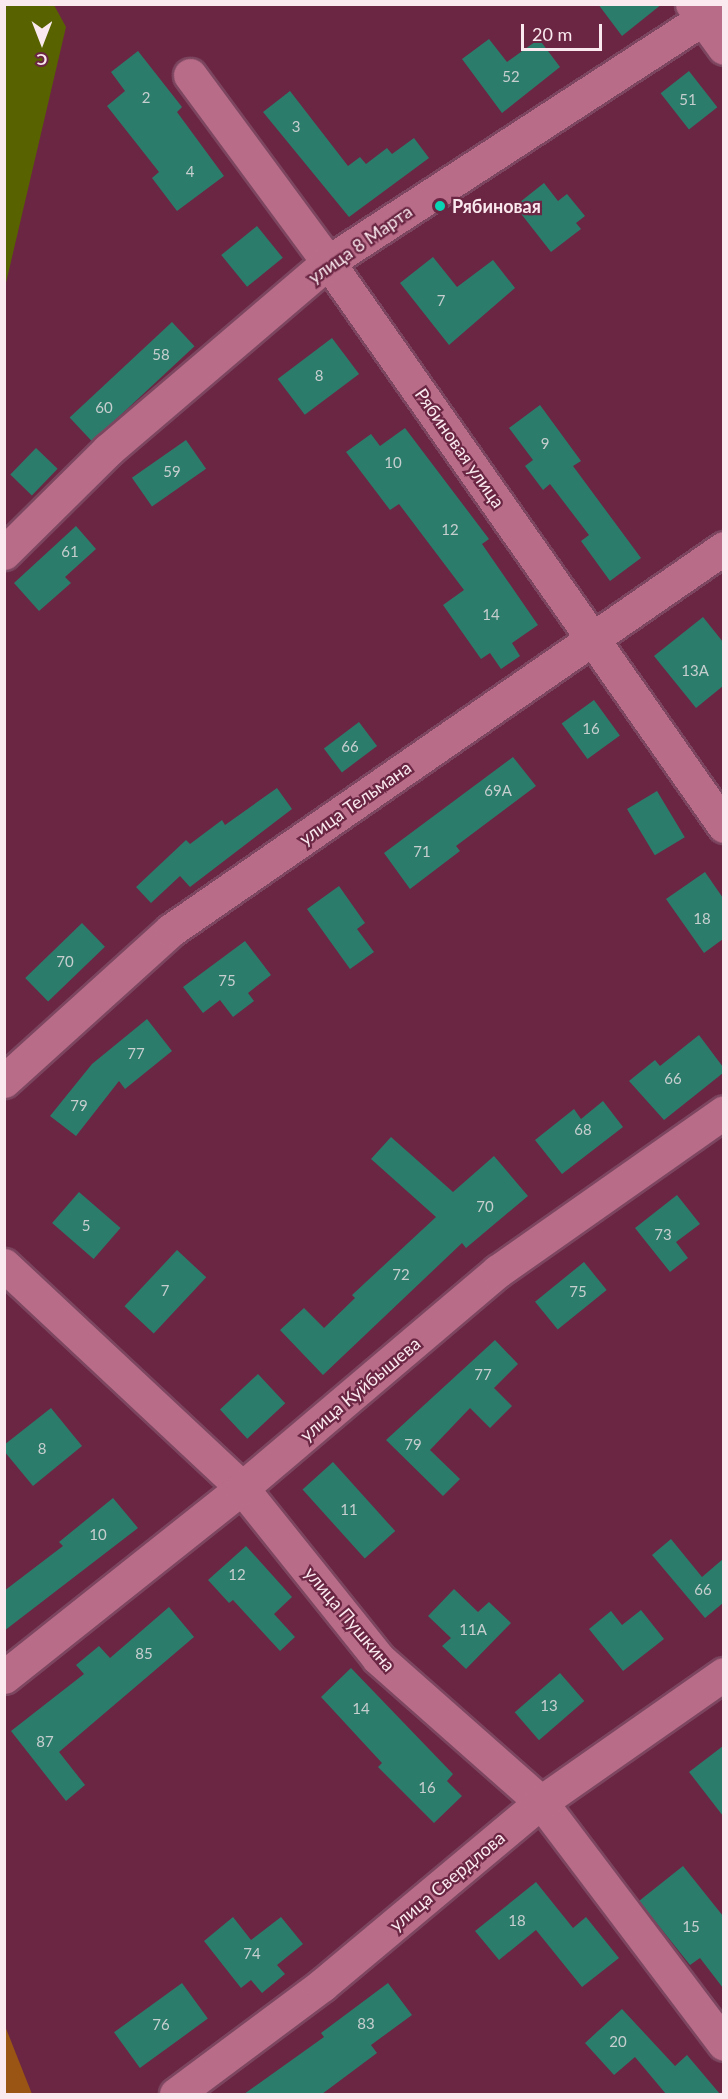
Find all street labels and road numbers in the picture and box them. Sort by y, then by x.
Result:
street label: улица 8 Марта [304,200,416,288]
street label: Рябиновая улица [411,384,509,512]
street label: улица Тельмана [295,756,415,850]
street label: улица Куйбышева [296,1332,424,1446]
street label: улица Пушкина [300,1562,400,1676]
street label: улица Свердлова [385,1827,509,1935]

